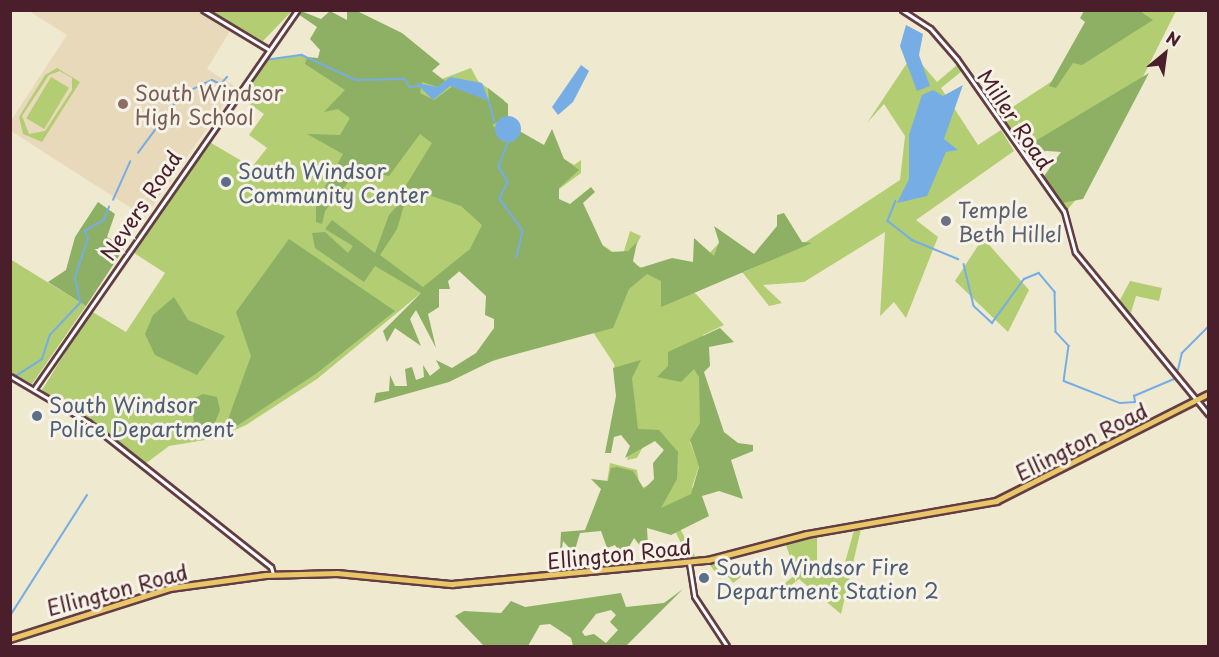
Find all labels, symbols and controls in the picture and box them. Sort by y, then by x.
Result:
north arrow [1135,24,1195,84]
text: N [1162,25,1185,52]
street label: Miller Road [973,64,1059,174]
place label: South Windsor High School [135,79,284,129]
marker: South Windsor High School [116,97,130,111]
street label: Nevers Road [94,146,186,264]
place label: South Windsor Community Center [238,157,431,207]
marker: South Windsor Community Center [219,175,233,189]
place label: Temple Beth Hillel [958,196,1063,246]
marker: Temple Beth Hillel [939,214,953,228]
place label: South Windsor Police Department [49,391,235,441]
street label: Ellington Road [1011,397,1151,485]
marker: South Windsor Police Department [30,409,44,423]
street label: Ellington Road [545,533,693,573]
place label: South Windsor Fire Department Station 2 [716,553,939,603]
street label: Ellington Road [44,558,190,620]
marker: South Windsor Fire Department Station 2 [697,571,711,585]

